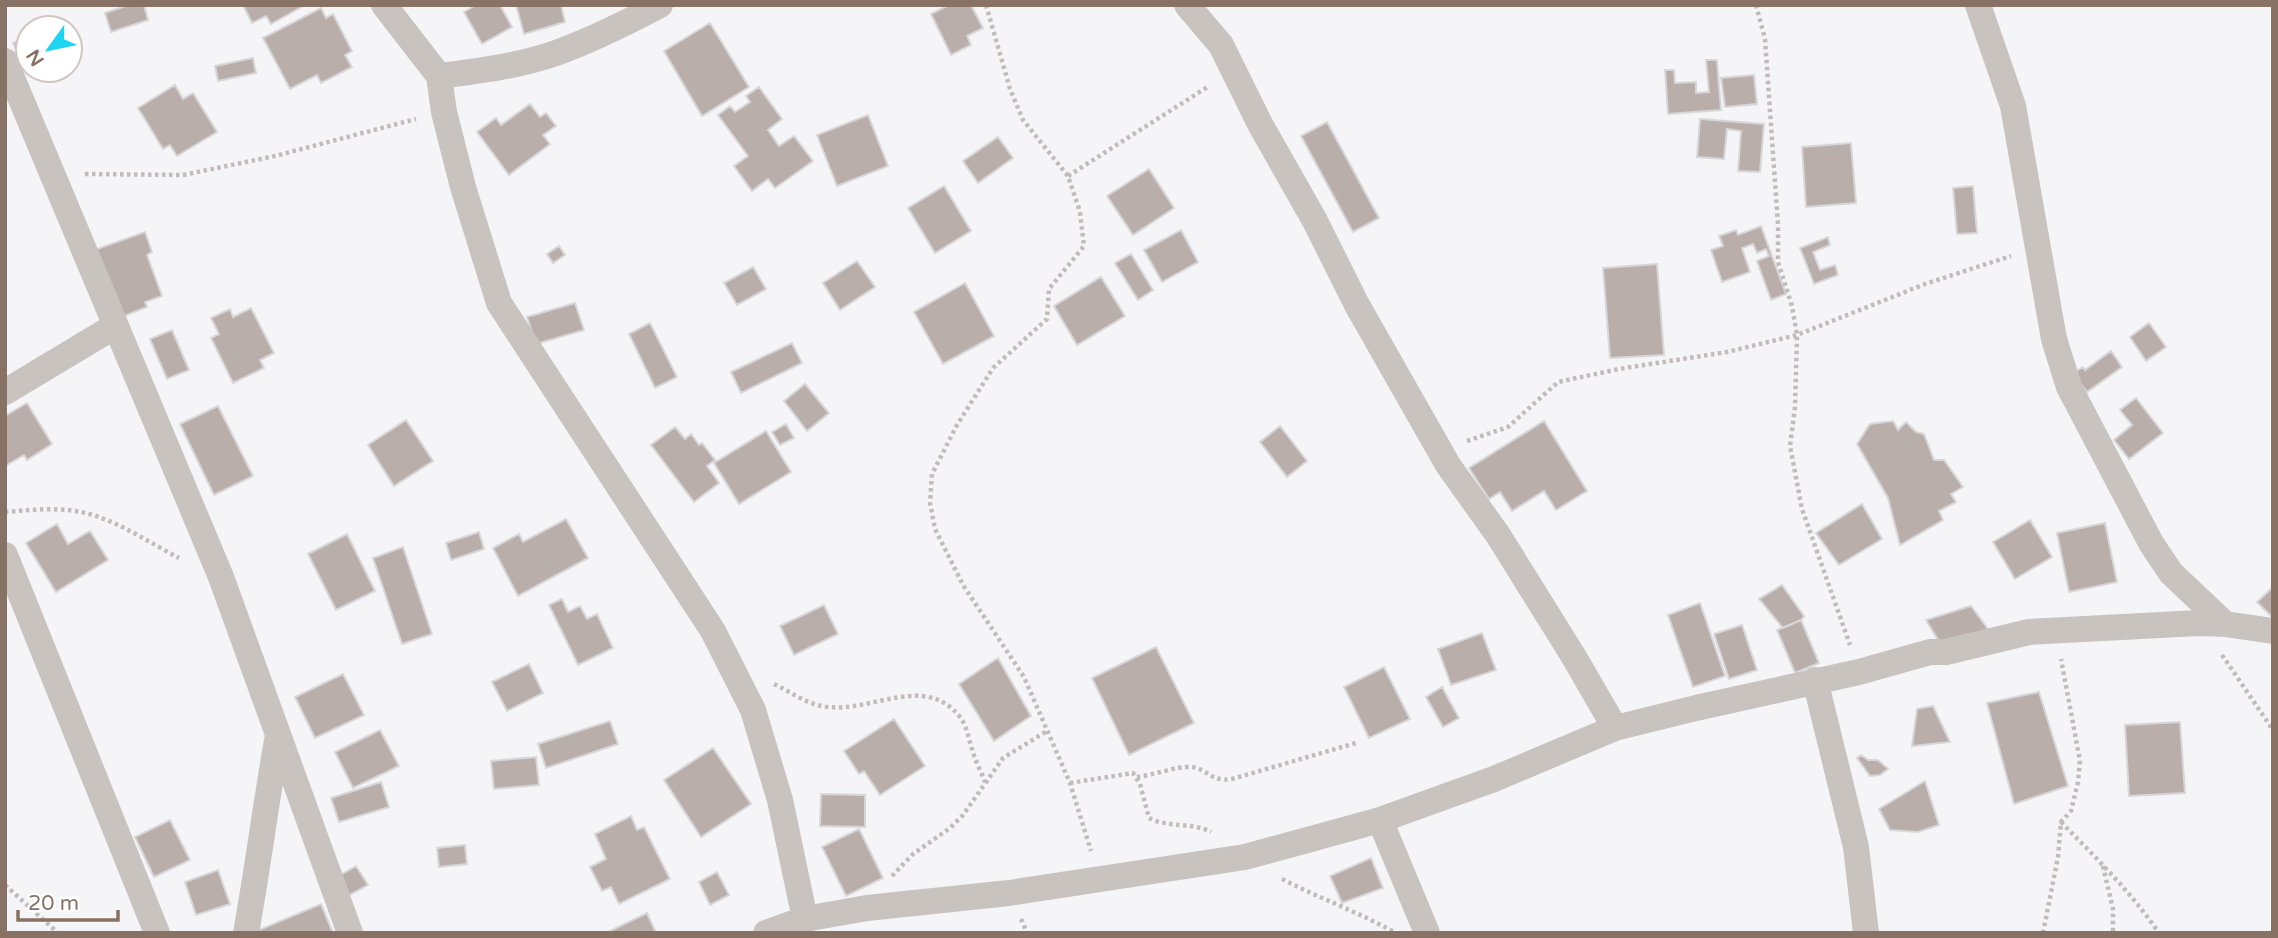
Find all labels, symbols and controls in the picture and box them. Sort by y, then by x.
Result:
north arrow [14,14,84,84]
text: N [22,45,49,70]
scale bar [18,878,117,922]
text: 20 m [28,891,79,916]

